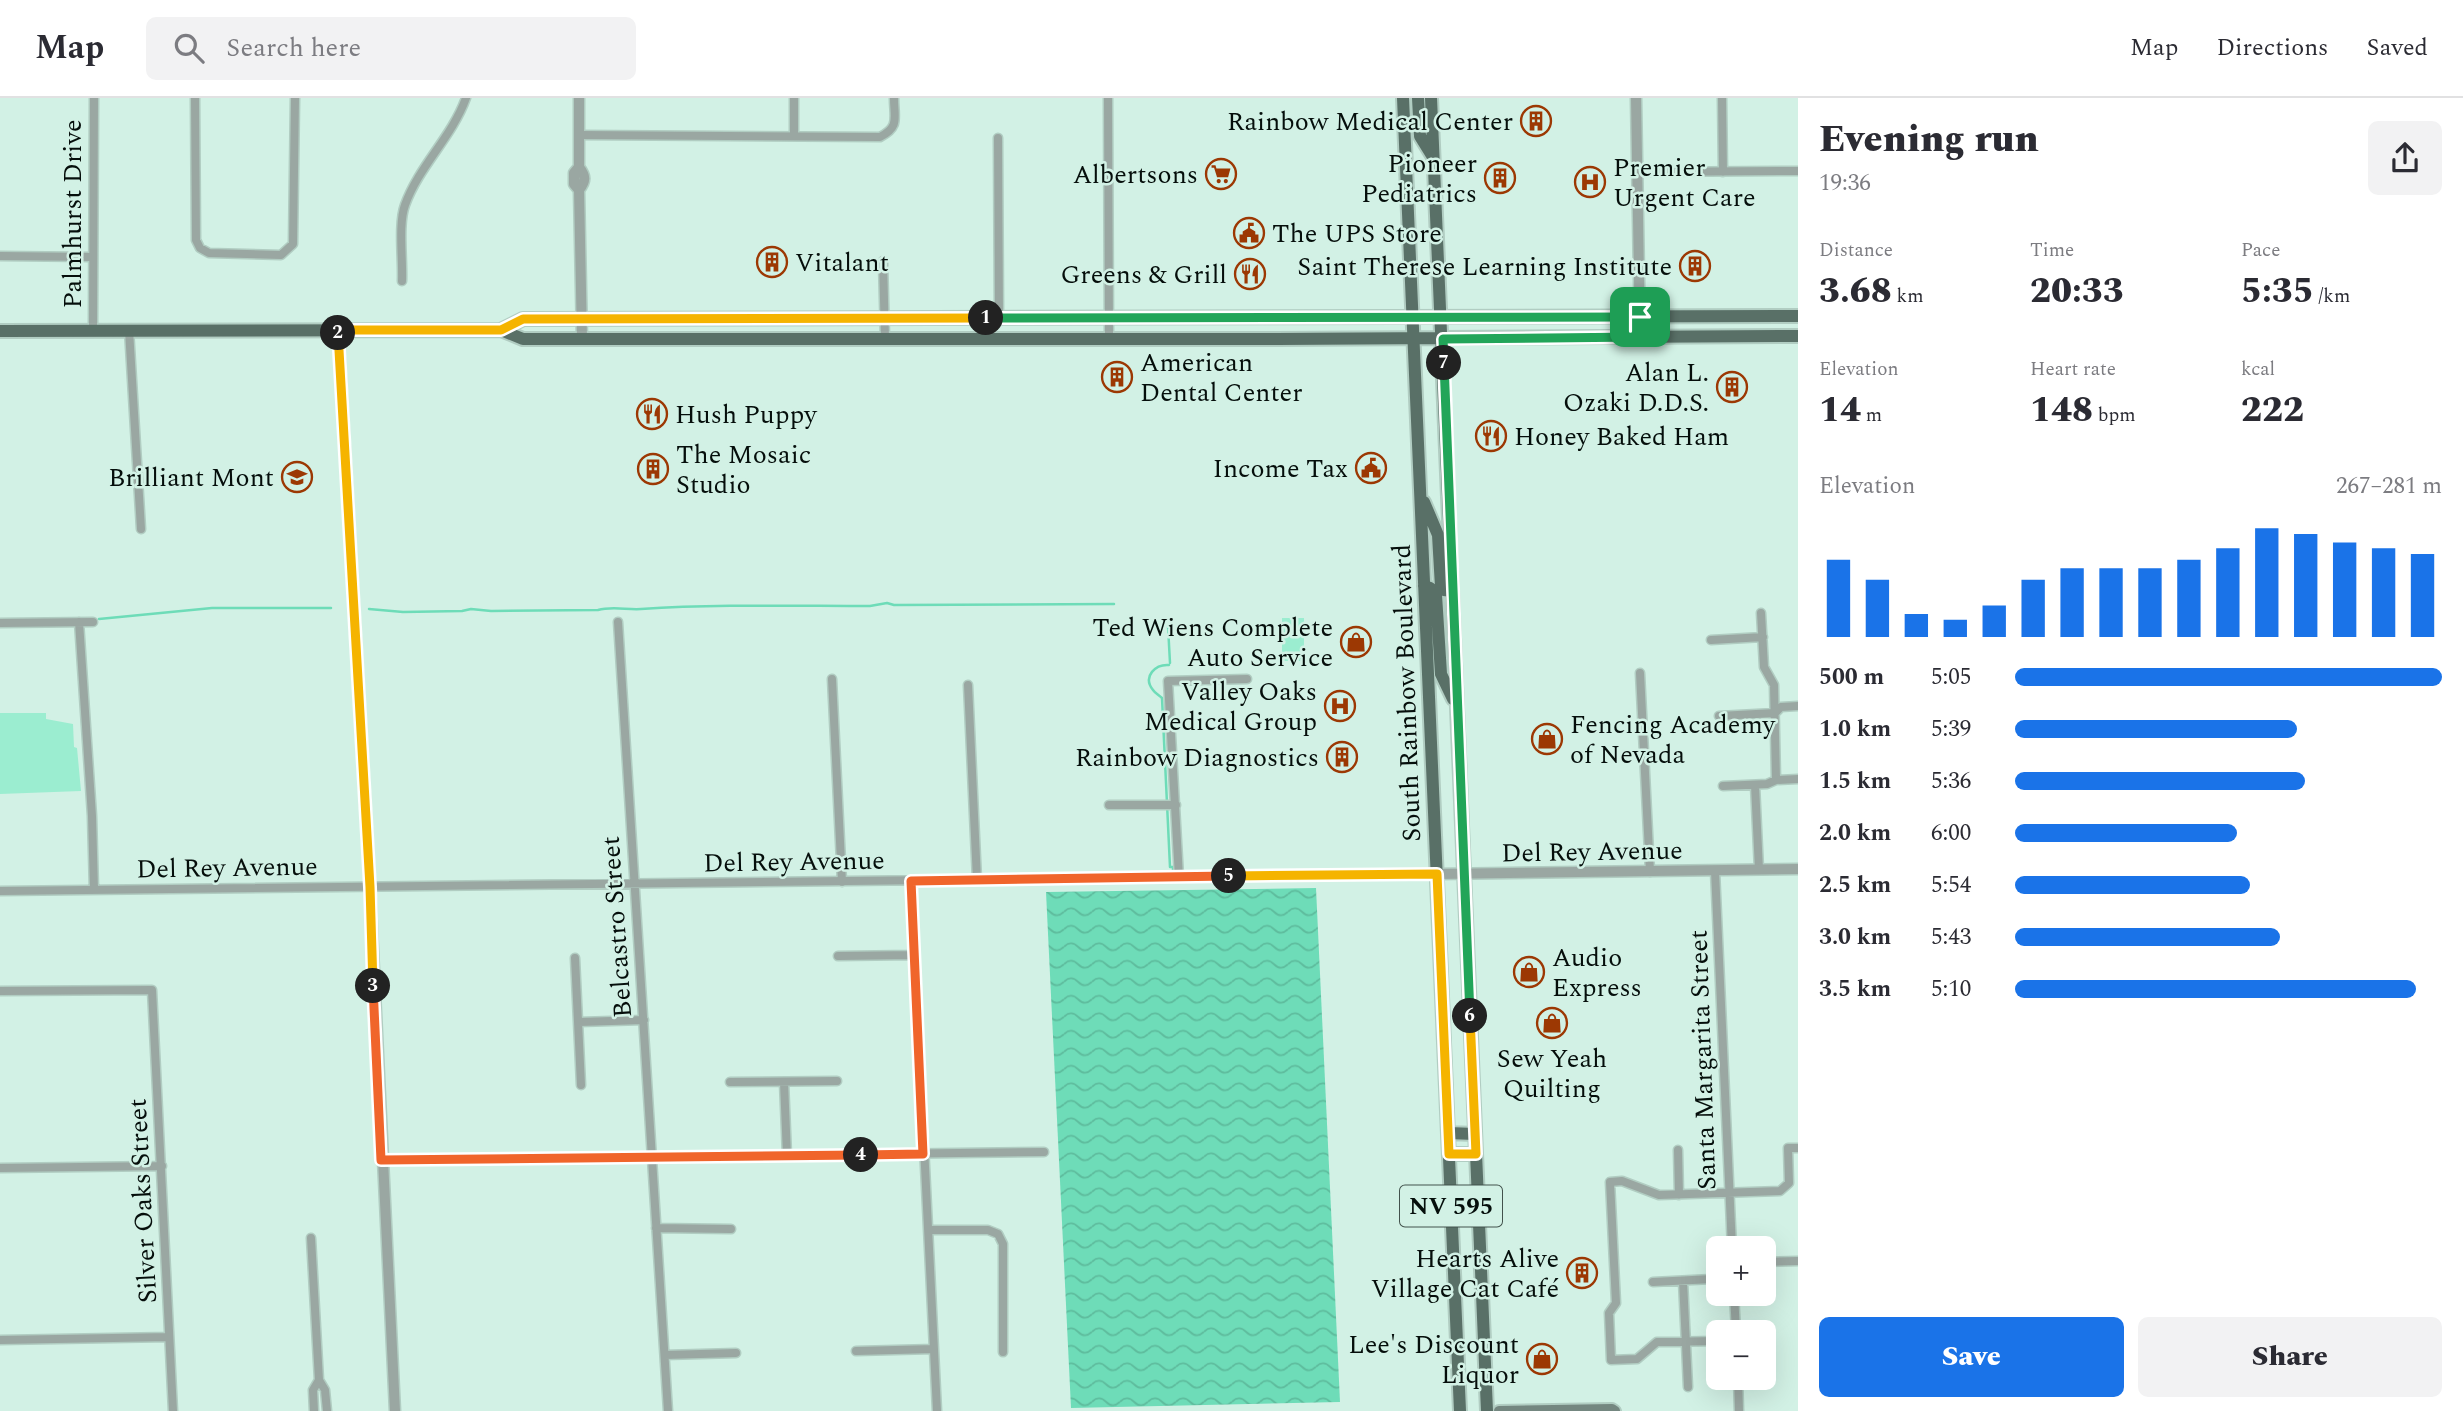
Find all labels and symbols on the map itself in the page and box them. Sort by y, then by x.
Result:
place label: Rainbow Medical Center [1227,102,1513,142]
building icon: Rainbow Medical Center [1519,104,1553,138]
street label: Palmhurst Drive [53,119,93,309]
place label: Pioneer Pediatrics [1361,144,1477,214]
place label: Premier Urgent Care [1613,148,1756,218]
place label: Albertsons [1073,155,1198,195]
supermarket icon: Albertsons [1204,157,1238,191]
building icon: Pioneer Pediatrics [1483,161,1517,195]
hospital icon: Premier Urgent Care [1573,165,1607,199]
place label: The UPS Store [1272,214,1442,254]
public building icon: The UPS Store [1232,216,1266,250]
place label: Vitalant [795,243,889,283]
building icon: Vitalant [755,245,789,279]
place label: Saint Therese Learning Institute [1297,247,1672,287]
building icon: Saint Therese Learning Institute [1678,249,1712,283]
place label: Greens & Grill [1060,255,1227,295]
restaurant icon: Greens & Grill [1233,257,1267,291]
pin [1610,287,1670,347]
pin: 1 [968,300,1004,336]
pin: 2 [320,316,356,350]
place label: American Dental Center [1140,343,1303,413]
pin: 7 [1426,345,1462,380]
place label: Alan L. Ozaki D.D.S. [1563,353,1709,423]
building icon: American Dental Center [1100,360,1134,394]
building icon: Alan L. Ozaki D.D.S. [1715,370,1749,404]
place label: Hush Puppy [675,395,818,435]
restaurant icon: Hush Puppy [635,397,669,431]
place label: Honey Baked Ham [1514,417,1729,457]
restaurant icon: Honey Baked Ham [1474,419,1508,453]
place label: The Mosaic Studio [676,435,811,505]
place label: Income Tax [1213,449,1348,489]
public building icon: Income Tax [1354,451,1388,485]
building icon: The Mosaic Studio [636,452,670,486]
place label: Brilliant Mont [108,458,274,498]
school or university icon: Brilliant Mont [280,460,314,494]
street label: South Rainbow Boulevard [1382,543,1432,843]
place label: Ted Wiens Complete Auto Service [1092,608,1333,678]
shop icon: Ted Wiens Complete Auto Service [1339,625,1373,659]
place label: Valley Oaks Medical Group [1144,672,1317,742]
hospital icon: Valley Oaks Medical Group [1323,689,1357,723]
place label: Fencing Academy of Nevada [1570,705,1777,775]
shop icon: Fencing Academy of Nevada [1530,722,1564,756]
place label: Rainbow Diagnostics [1075,738,1319,778]
building icon: Rainbow Diagnostics [1325,740,1359,774]
street label: Del Rey Avenue [1501,830,1683,874]
street label: Belcastro Street [591,835,643,1019]
street label: Del Rey Avenue [703,840,885,884]
street label: Del Rey Avenue [136,846,318,890]
pin: 5 [1212,858,1246,894]
street label: Santa Margarita Street [1678,929,1728,1191]
place label: Audio Express [1552,938,1642,1008]
shop icon: Audio Express [1512,955,1546,989]
pin: 3 [356,968,390,1004]
pin: 6 [1452,998,1488,1034]
shop icon: Sew Yeah Quilting [1535,1006,1569,1040]
place label: Sew Yeah Quilting [1497,1039,1607,1109]
street label: Silver Oaks Street [118,1098,168,1304]
pin: 4 [844,1138,878,1172]
road number: NV 595 [1400,1186,1502,1226]
place label: Hearts Alive Village Cat Café [1371,1239,1559,1309]
building icon: Hearts Alive Village Cat Café [1565,1256,1599,1290]
place label: Lee's Discount Liquor [1348,1325,1519,1395]
shop icon: Lee's Discount Liquor [1525,1342,1559,1376]

